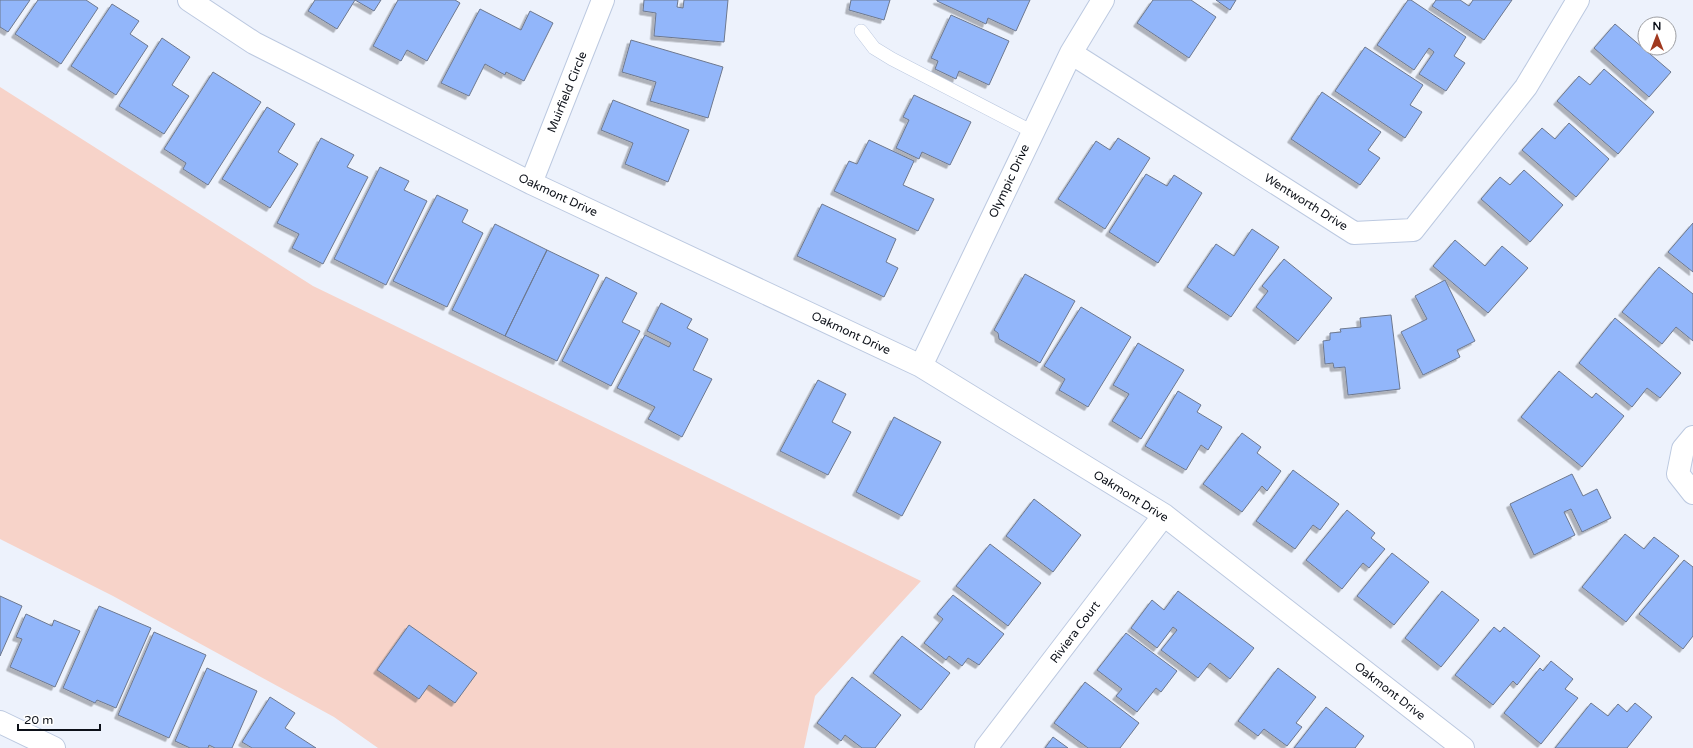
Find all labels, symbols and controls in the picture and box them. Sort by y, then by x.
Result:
north arrow [1637,16,1677,56]
text: N [1653,20,1661,33]
street label: Muirfield Circle [544,49,590,135]
street label: Olympic Drive [986,142,1032,220]
street label: Oakmont Drive [516,171,600,220]
street label: Wentworth Drive [1262,171,1351,233]
street label: Oakmont Drive [809,309,893,358]
street label: Oakmont Drive [1091,467,1171,525]
street label: Riviera Court [1047,598,1103,666]
street label: Oakmont Drive [1352,659,1428,723]
scale bar [18,706,100,732]
text: 20 m [24,713,53,727]

